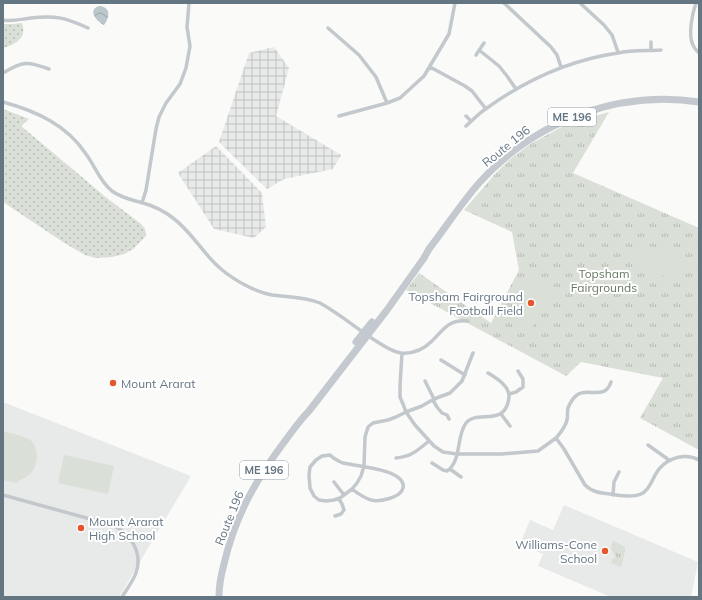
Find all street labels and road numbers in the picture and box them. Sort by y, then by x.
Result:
road number: ME 196 [548,108,596,126]
street label: Route 196 [479,122,533,170]
road number: ME 196 [240,461,288,479]
street label: Route 196 [211,489,247,547]

